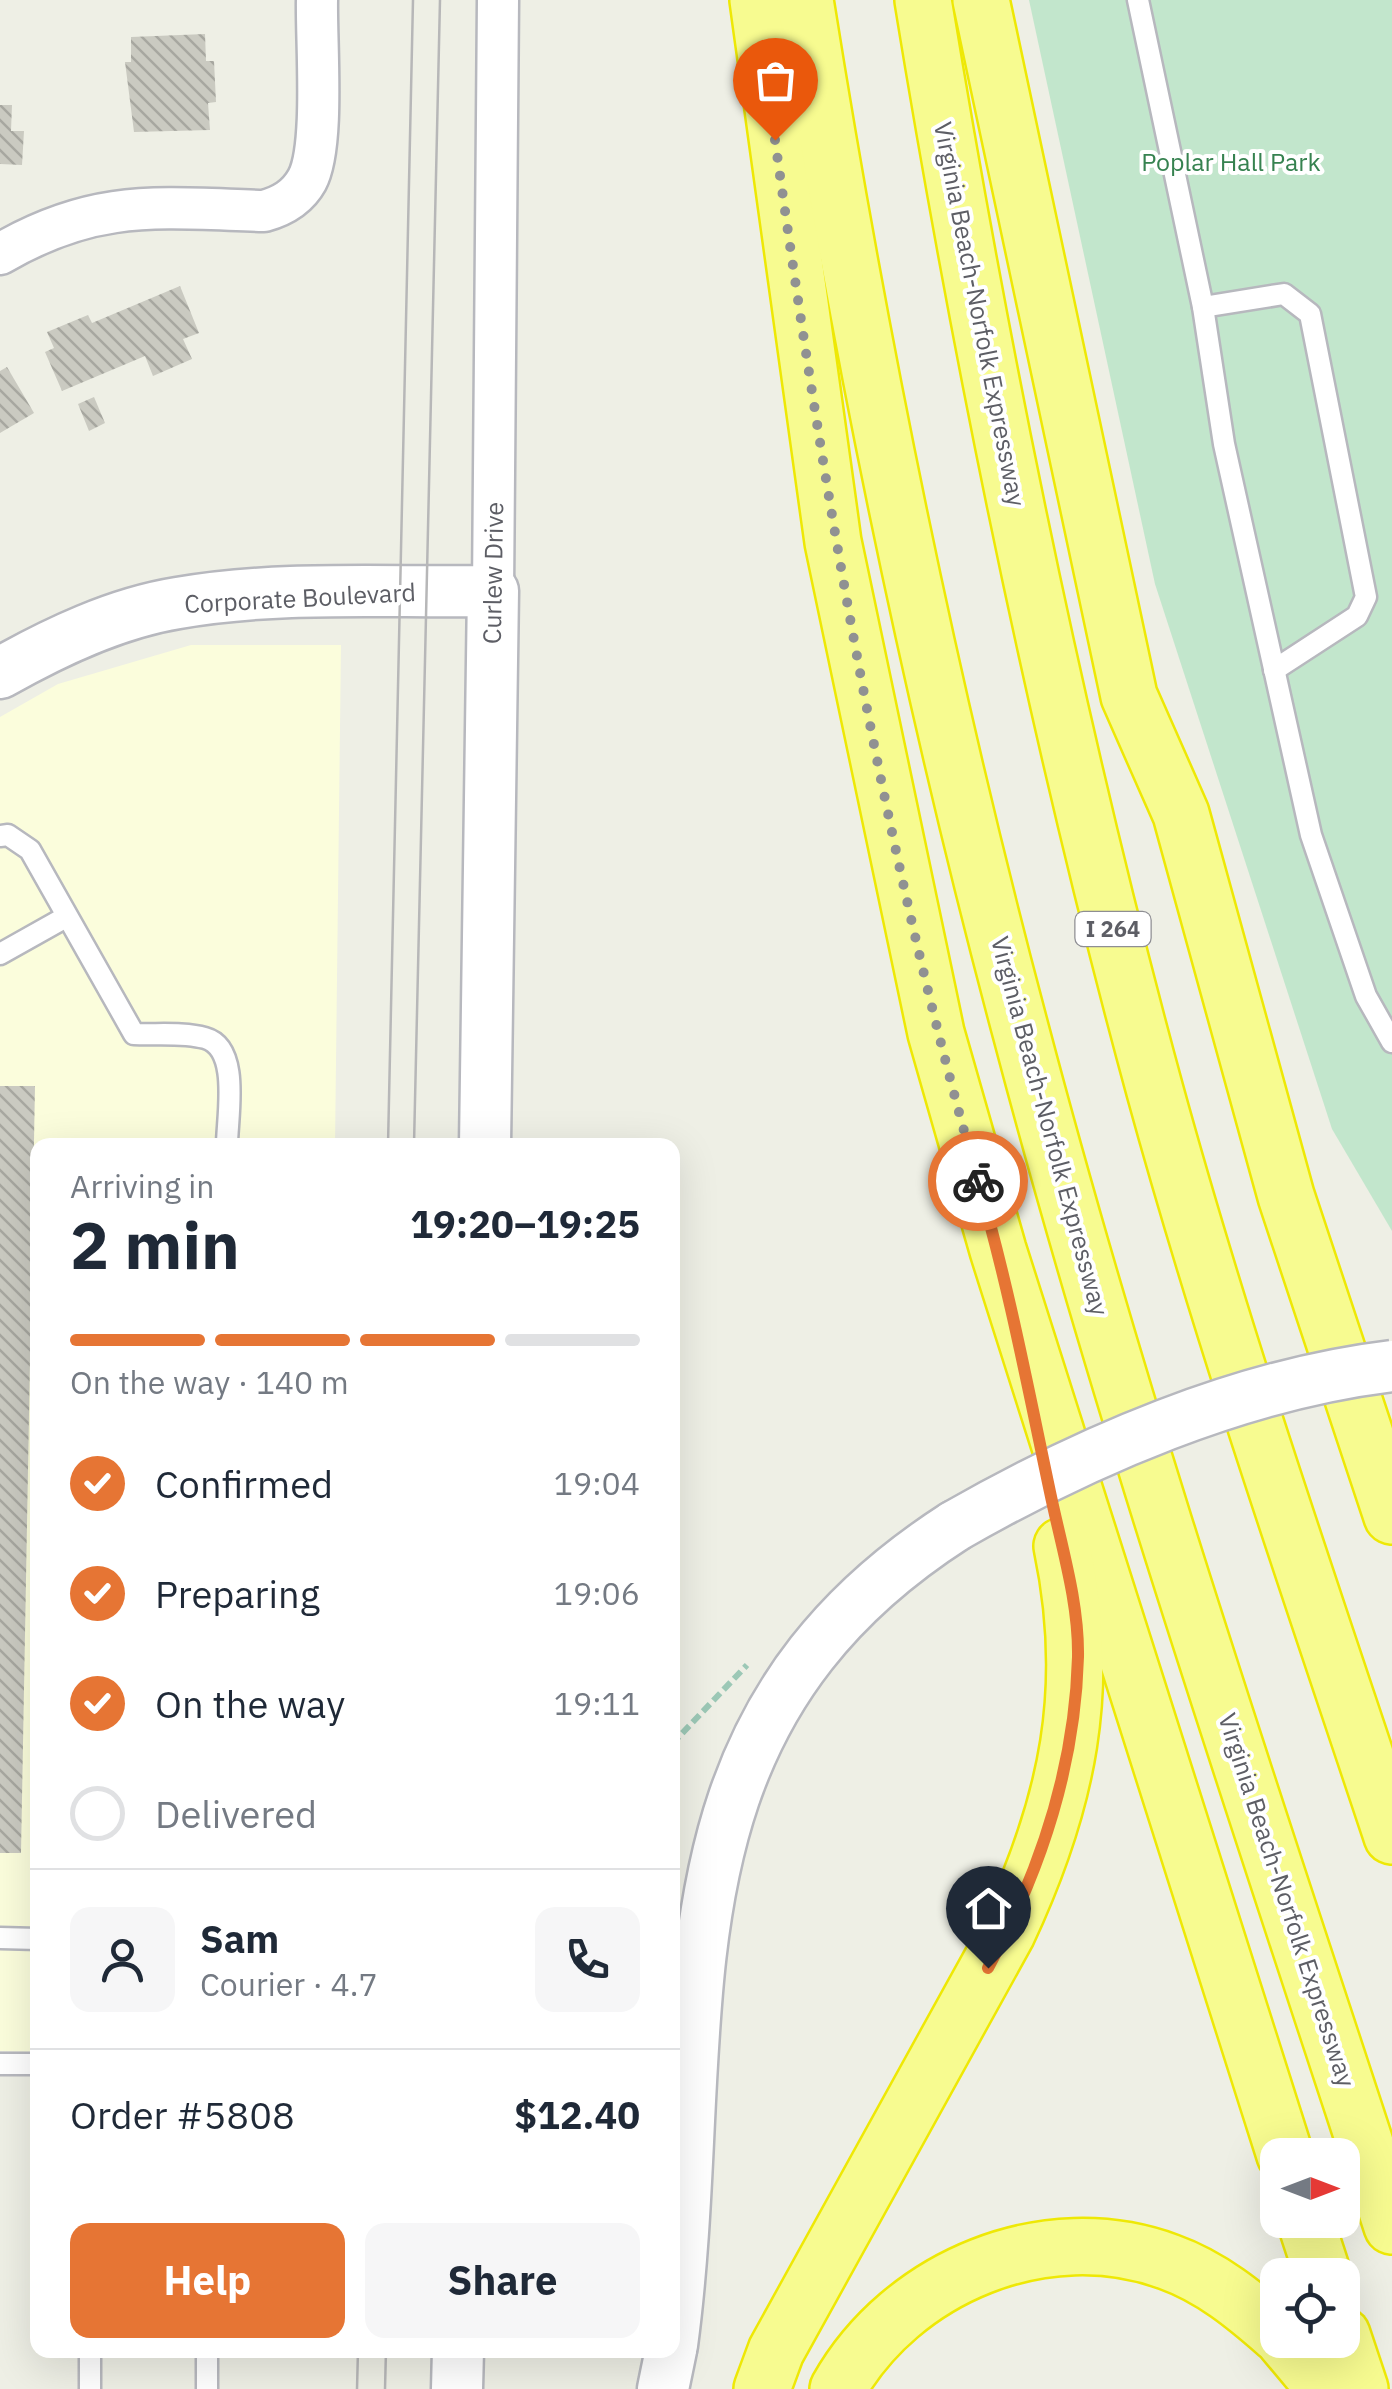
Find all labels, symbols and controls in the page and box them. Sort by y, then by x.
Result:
pin [733,38,818,141]
icon: bag [748,53,803,108]
street label: Virginia Beach-Norfolk Expressway [927,119,1034,510]
park label: Poplar Hall Park [1141,145,1321,178]
street label: Curlew Drive [475,501,510,644]
street label: Corporate Boulevard [183,575,417,620]
road number: I 264 [1076,912,1150,946]
street label: Virginia Beach-Norfolk Expressway [984,933,1117,1320]
courier [928,1131,1028,1231]
icon: bike [951,1154,1006,1209]
text: Arriving in [70,1165,215,1207]
text: 19:20–19:25 [410,1199,640,1248]
text: 2 min [70,1202,240,1287]
text: On the way · 140 m [70,1361,349,1403]
icon: check [70,1456,125,1511]
text: Confirmed [155,1459,333,1508]
text: 19:04 [554,1462,640,1504]
icon: check [70,1566,125,1621]
text: Preparing [155,1569,320,1618]
text: 19:06 [554,1572,640,1614]
icon: check [70,1676,125,1731]
text: On the way [155,1679,345,1728]
text: 19:11 [554,1682,640,1724]
street label: Virginia Beach-Norfolk Expressway [1211,1709,1364,2092]
text: Delivered [155,1789,317,1838]
pin [946,1866,1031,1969]
icon: home [961,1881,1016,1936]
button: person [70,1907,175,2012]
button: phone [535,1907,640,2012]
text: Sam [200,1914,279,1963]
text: Courier · 4.7 [200,1963,378,2005]
text: Order #5808 [70,2090,295,2139]
text: $12.40 [514,2090,640,2139]
north arrow [1260,2138,1360,2238]
map controls [1260,2138,1360,2358]
button: Help [70,2223,345,2338]
button: Share [365,2223,640,2338]
button: locate [1260,2258,1360,2358]

